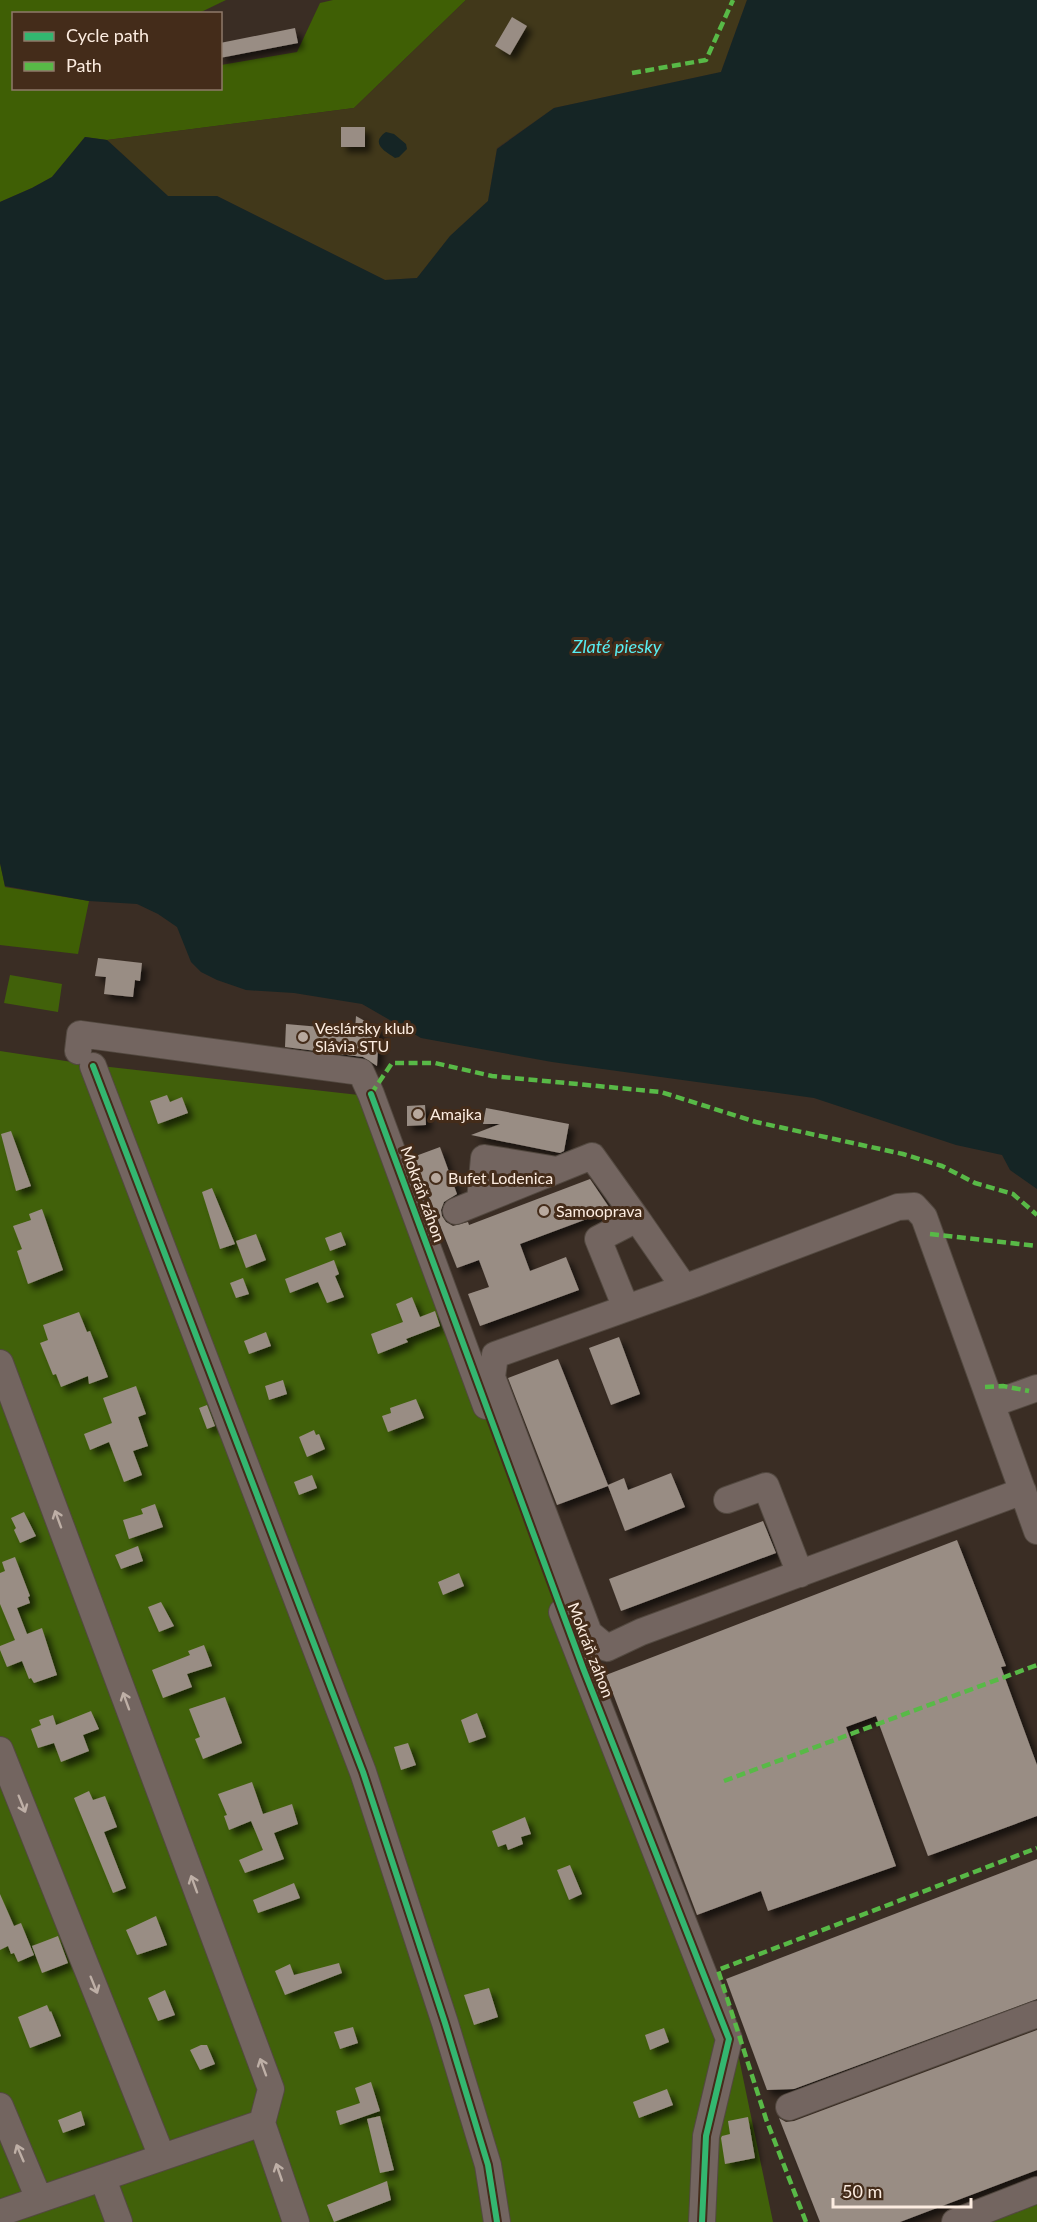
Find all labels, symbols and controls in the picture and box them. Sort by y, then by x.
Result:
legend [12,12,222,90]
text: Cycle path [66,24,149,46]
text: Path [66,54,102,76]
water label: Zlaté piesky [572,635,662,657]
place label: Veslársky klub Slávia STU [315,1018,414,1055]
marker: Veslársky klub Slávia STU [296,1030,310,1044]
place label: Amajka [430,1104,482,1123]
marker: Amajka [411,1107,425,1121]
street label: Mokráň záhon [397,1143,450,1244]
place label: Bufet Lodenica [448,1168,553,1187]
marker: Bufet Lodenica [429,1171,443,1185]
place label: Samooprava [556,1201,642,1220]
marker: Samooprava [537,1204,551,1218]
one-way arrow [52,1510,63,1529]
street label: Mokráň záhon [565,1599,618,1700]
one-way arrow [120,1693,131,1711]
one-way arrow [17,1794,28,1813]
one-way arrow [188,1875,199,1894]
one-way arrow [89,1975,100,1994]
one-way arrow [256,2058,267,2077]
one-way arrow [13,2144,25,2162]
one-way arrow [273,2163,284,2182]
scale bar [833,2171,971,2209]
text: 50 m [842,2180,882,2202]

